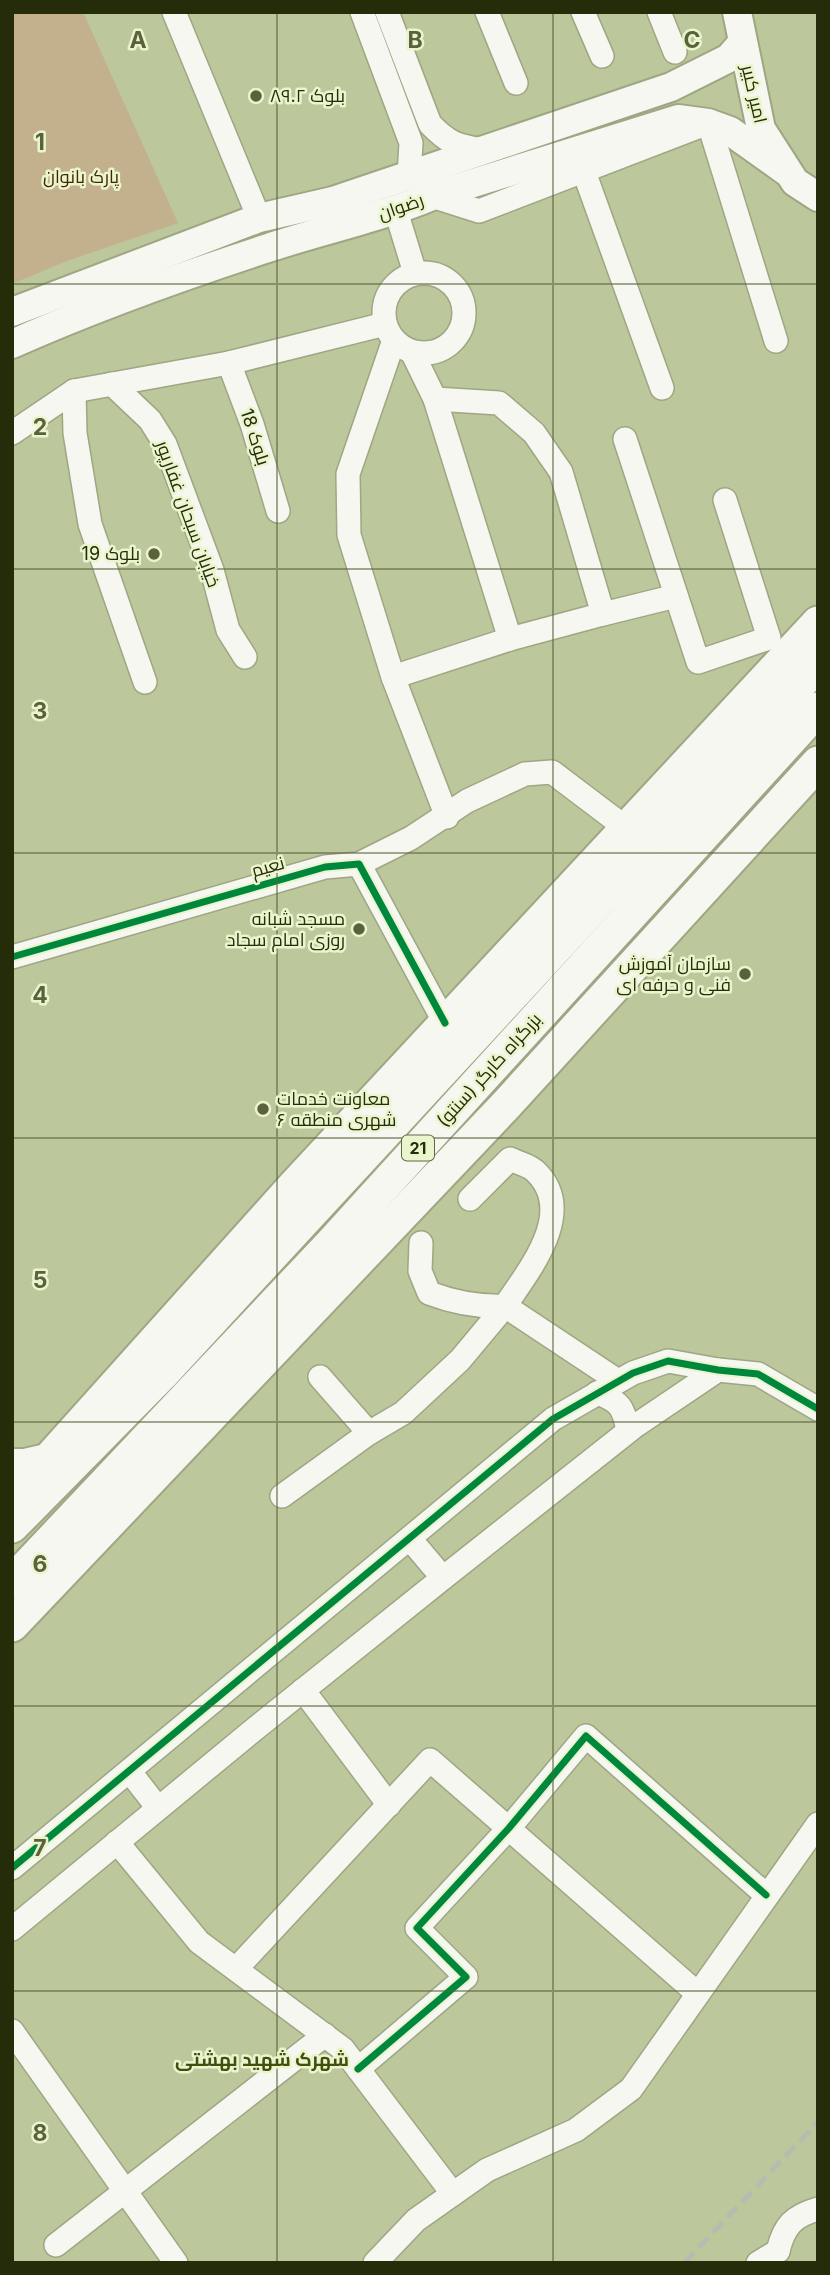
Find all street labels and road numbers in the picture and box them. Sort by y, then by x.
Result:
street label: امیر کبیر [736,62,771,125]
street label: رضوان [375,189,427,225]
street label: بلوک 18 [236,406,274,468]
street label: خیابان سبحان غفارپور [150,437,225,591]
street label: نعیم [249,852,287,883]
street label: بزرگراه کارگر (سنتو) [432,1008,546,1132]
road number: 21 [402,1136,434,1160]

